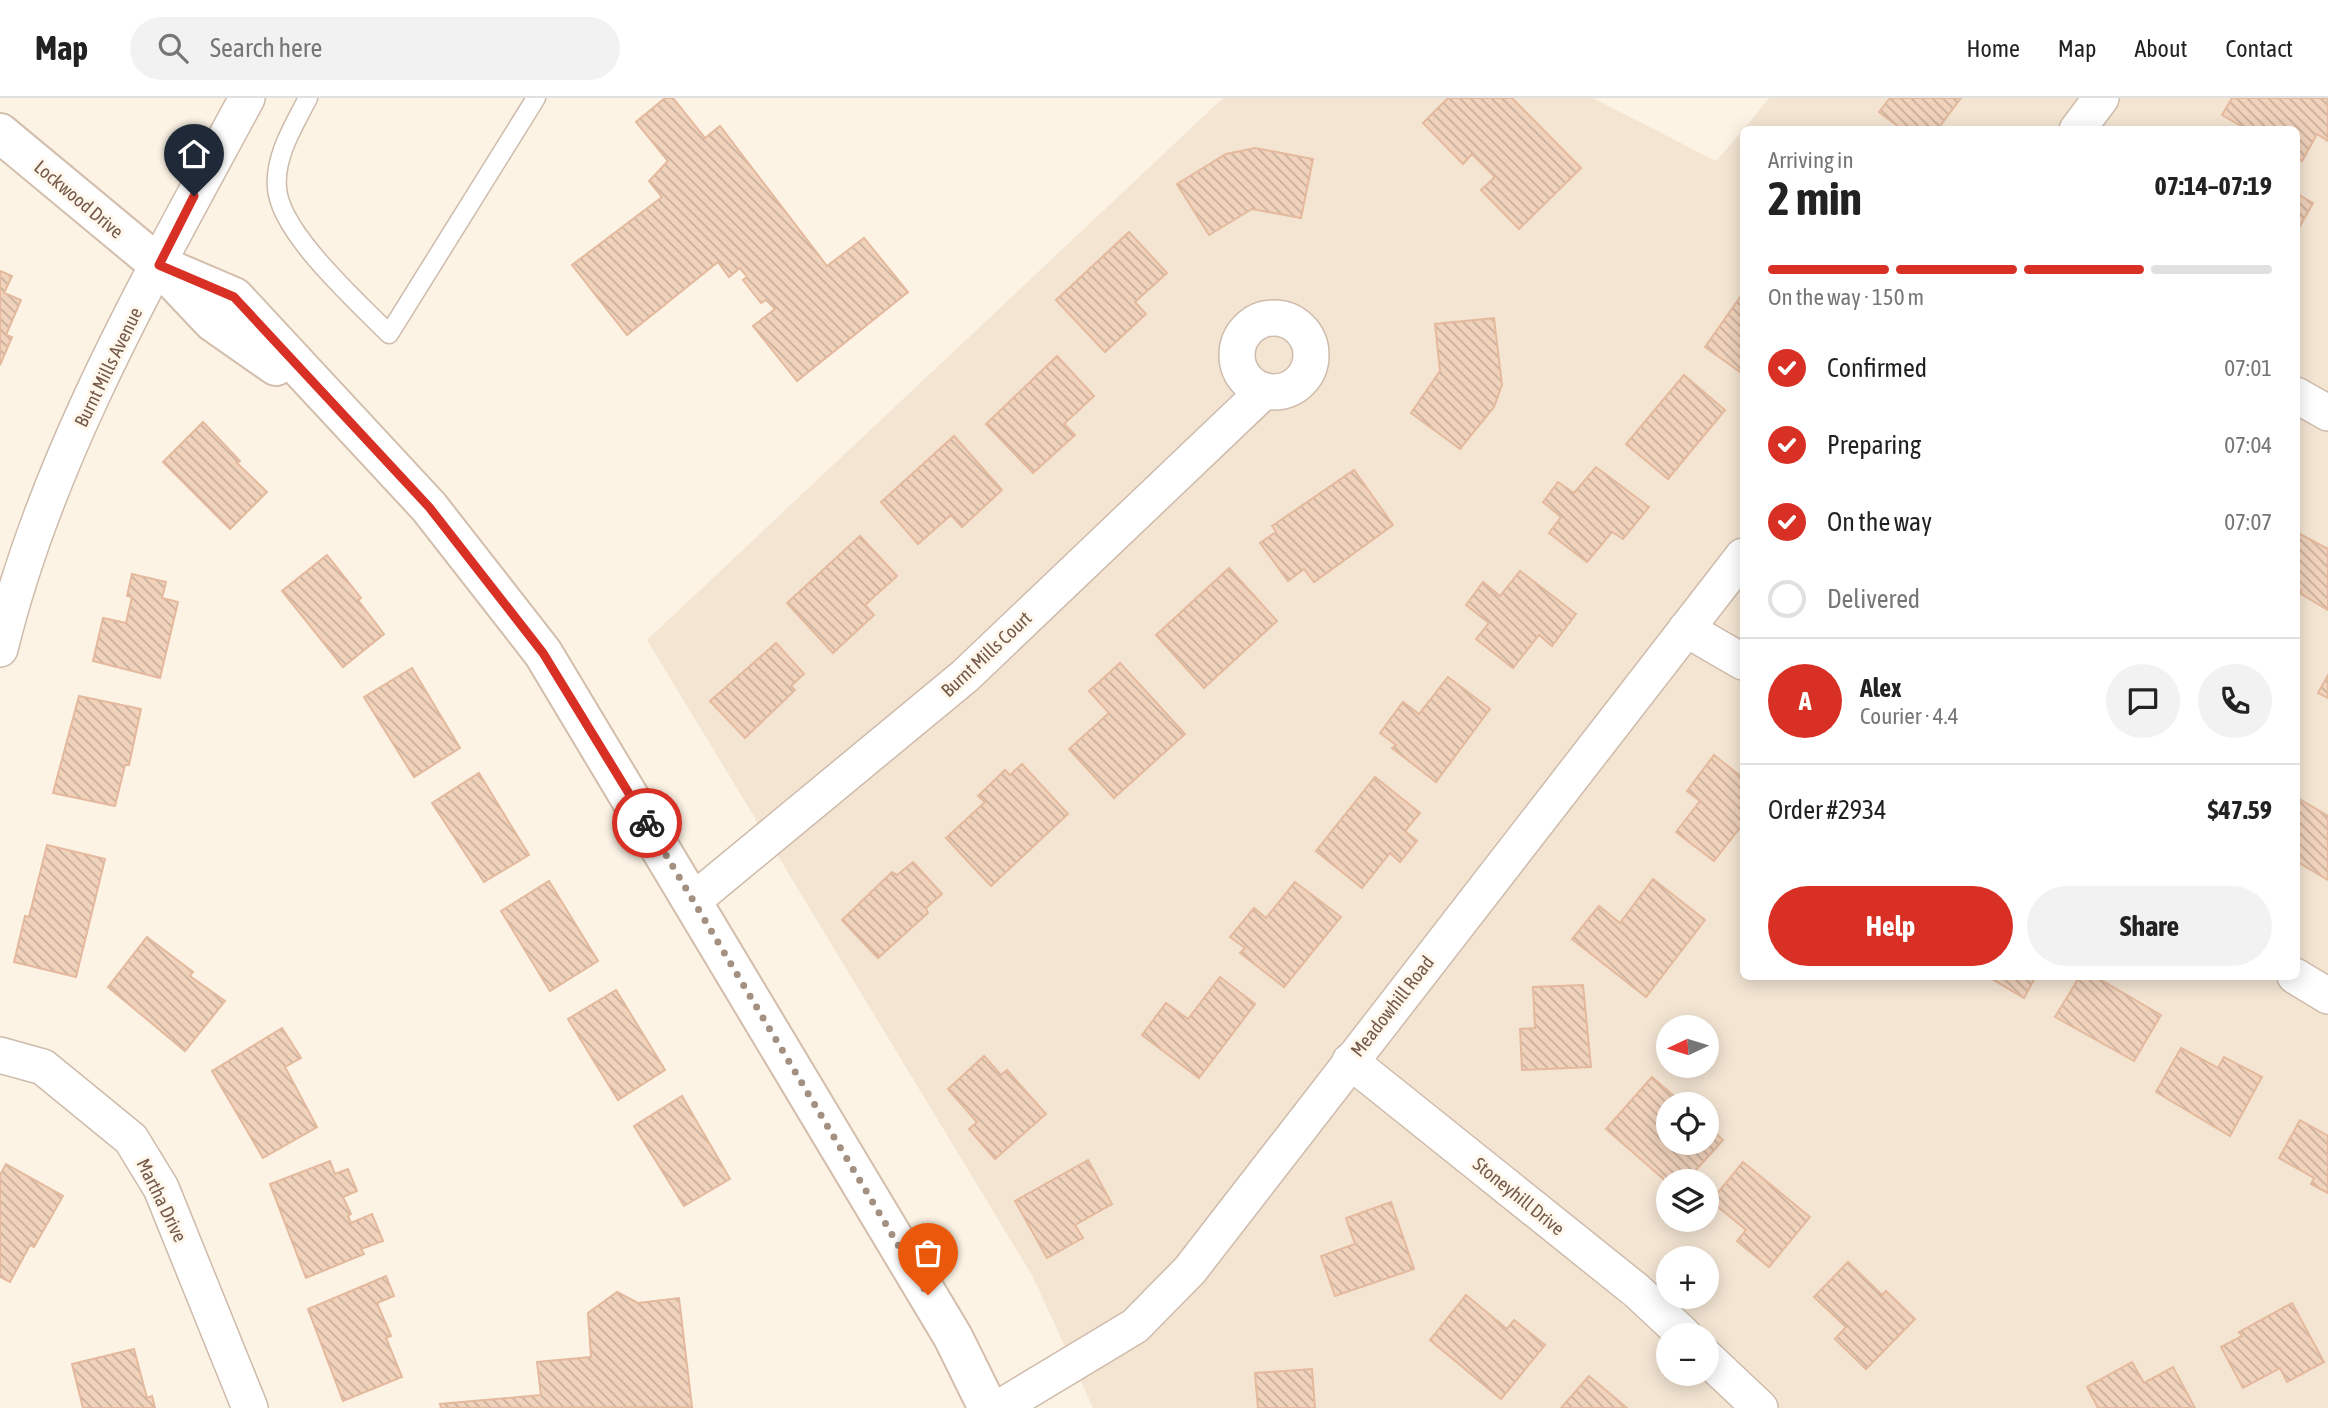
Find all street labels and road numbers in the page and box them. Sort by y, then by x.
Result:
street label: Lockwood Drive [30,155,128,243]
street label: Burnt Mills Avenue [70,304,146,430]
street label: Burnt Mills Court [936,607,1036,701]
street label: Meadowhill Road [1346,951,1438,1061]
street label: Stoneyhill Drive [1469,1153,1569,1239]
street label: Martha Drive [132,1155,192,1245]

